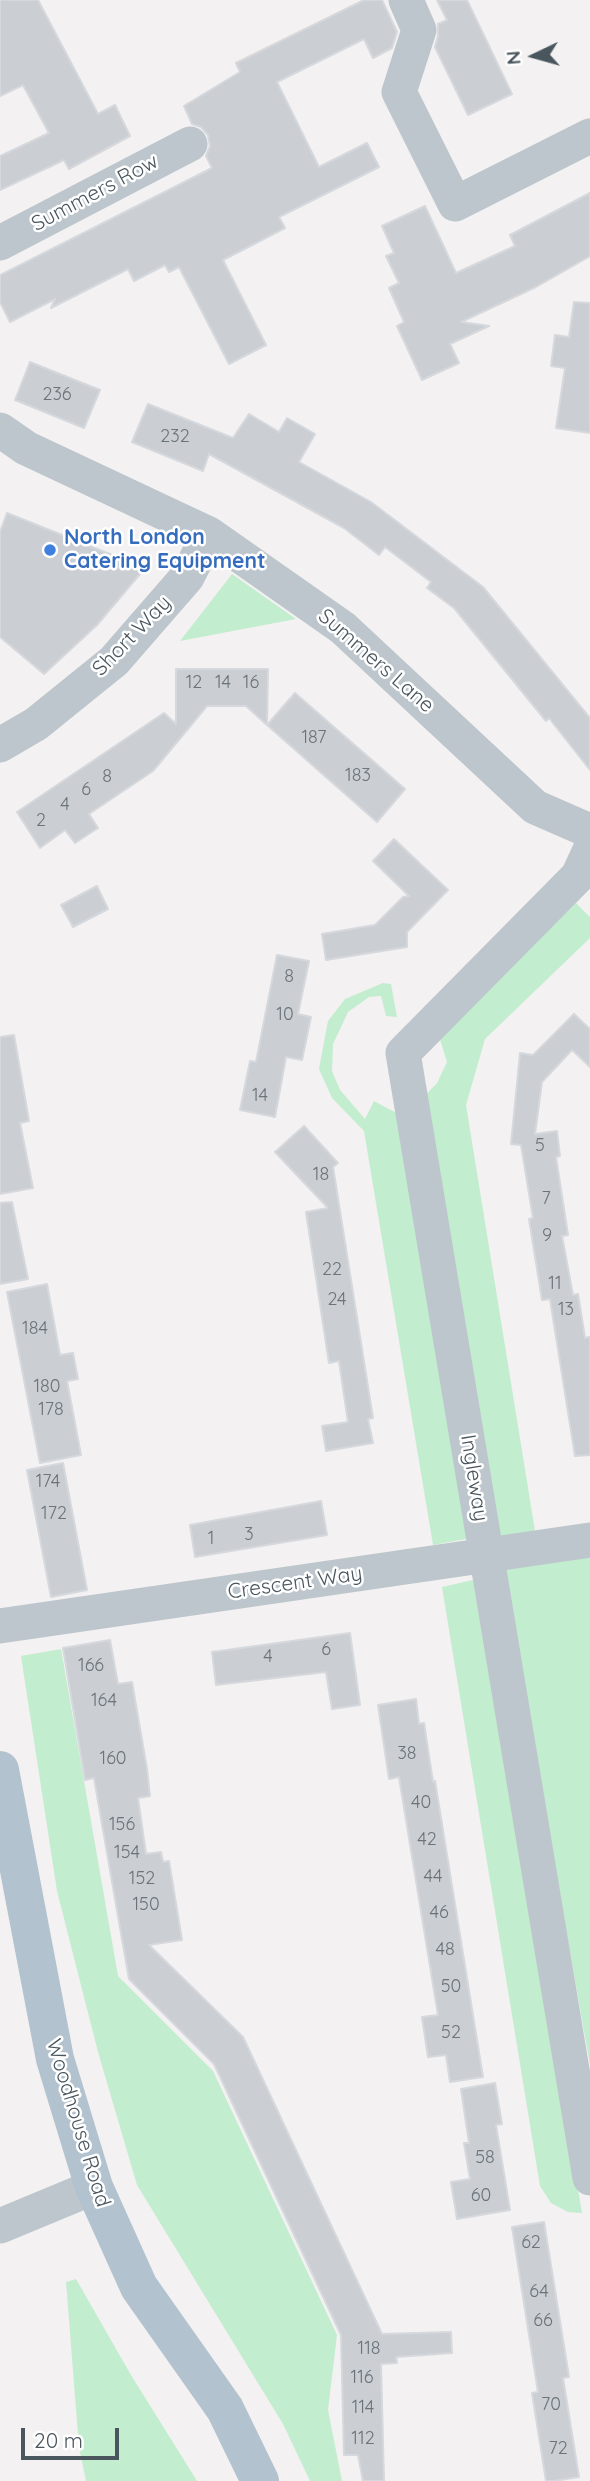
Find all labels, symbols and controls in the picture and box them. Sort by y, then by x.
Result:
north arrow [499,21,569,91]
text: N [501,50,526,66]
street label: Summers Row [27,149,163,237]
house number: 236 [42,384,72,406]
house number: 232 [160,426,190,448]
place label: North London Catering Equipment [64,525,266,575]
marker: North London Catering Equipment [42,542,58,558]
street label: Short Way [87,591,177,681]
street label: Summers Lane [313,604,439,718]
house number: 12 [186,672,202,694]
house number: 14 [215,672,231,694]
house number: 16 [243,672,259,694]
house number: 187 [301,727,327,749]
house number: 183 [345,765,371,787]
house number: 8 [102,766,112,788]
house number: 6 [81,779,91,801]
house number: 4 [60,794,70,816]
house number: 2 [36,810,46,832]
house number: 8 [284,966,294,988]
house number: 10 [276,1004,294,1026]
house number: 14 [252,1085,268,1107]
house number: 5 [535,1135,545,1157]
house number: 18 [313,1164,329,1186]
house number: 7 [541,1188,551,1210]
house number: 9 [542,1225,552,1247]
house number: 22 [322,1259,342,1281]
house number: 11 [548,1273,562,1295]
house number: 24 [327,1289,347,1311]
house number: 13 [558,1299,574,1321]
house number: 184 [22,1318,48,1340]
house number: 180 [33,1376,61,1398]
house number: 178 [38,1399,64,1421]
street label: Ingleway [455,1433,493,1523]
house number: 174 [36,1471,60,1493]
house number: 172 [41,1503,67,1525]
house number: 3 [244,1524,254,1546]
house number: 1 [208,1528,214,1550]
street label: Crescent Way [226,1561,364,1605]
house number: 6 [321,1639,331,1661]
house number: 4 [263,1646,273,1668]
house number: 166 [78,1655,104,1677]
house number: 164 [91,1690,117,1712]
house number: 38 [397,1743,417,1765]
house number: 160 [99,1748,127,1770]
house number: 40 [411,1792,431,1814]
house number: 156 [109,1814,135,1836]
house number: 42 [417,1829,437,1851]
house number: 154 [114,1842,140,1864]
house number: 44 [424,1866,442,1888]
house number: 152 [129,1868,155,1890]
house number: 150 [132,1894,160,1916]
house number: 46 [429,1902,449,1924]
house number: 48 [435,1939,455,1961]
house number: 50 [441,1976,461,1998]
house number: 52 [441,2022,461,2044]
street label: Woodhouse Road [40,2036,116,2210]
house number: 58 [475,2147,495,2169]
house number: 60 [471,2185,491,2207]
house number: 62 [521,2232,541,2254]
house number: 64 [529,2281,549,2303]
house number: 66 [533,2310,553,2332]
house number: 118 [357,2338,381,2360]
house number: 116 [350,2367,374,2389]
house number: 70 [541,2394,561,2416]
house number: 114 [352,2397,374,2419]
scale bar [24,2414,122,2458]
text: 20 m [34,2427,83,2453]
house number: 112 [351,2428,375,2450]
house number: 72 [548,2438,568,2460]

